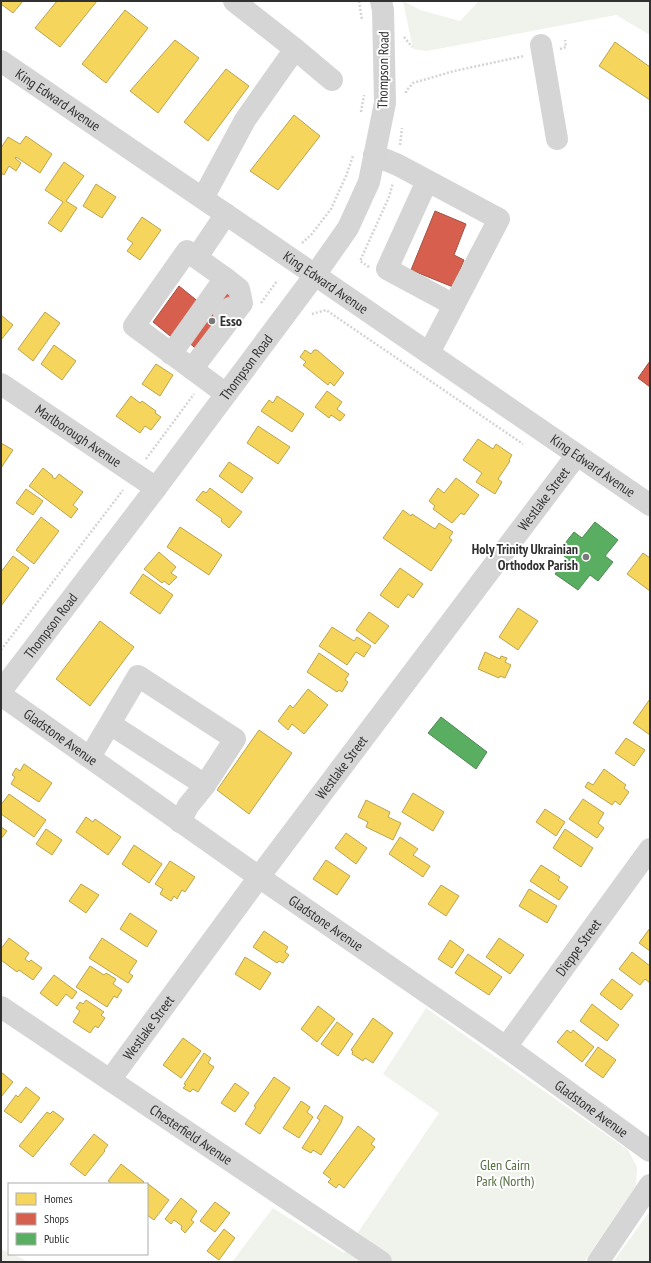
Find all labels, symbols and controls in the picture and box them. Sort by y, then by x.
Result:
street label: Thompson Road [373,31,393,109]
street label: King Edward Avenue [12,65,104,135]
street label: King Edward Avenue [280,247,372,318]
place label: Esso [220,312,242,330]
marker: Esso [207,316,217,326]
street label: Thompson Road [216,331,276,404]
street label: Marlborough Avenue [32,400,125,471]
street label: King Edward Avenue [547,430,639,501]
street label: Westlake Street [514,463,574,534]
place label: Holy Trinity Ukrainian Orthodox Parish [472,540,578,574]
marker: Holy Trinity Ukrainian Orthodox Parish [581,552,591,562]
street label: Thompson Road [20,590,81,662]
street label: Gladstone Avenue [20,705,101,769]
street label: Westlake Street [312,732,371,803]
street label: Gladstone Avenue [285,891,367,955]
street label: Dieppe Street [552,915,605,980]
street label: Westlake Street [119,992,178,1063]
street label: Gladstone Avenue [551,1076,632,1141]
street label: Chesterfield Avenue [146,1100,236,1169]
park label: Glen Cairn Park (North) [476,1156,535,1190]
legend [8,1183,148,1255]
text: Homes [44,1191,72,1206]
text: Shops [44,1211,69,1226]
text: Public [44,1231,70,1246]

